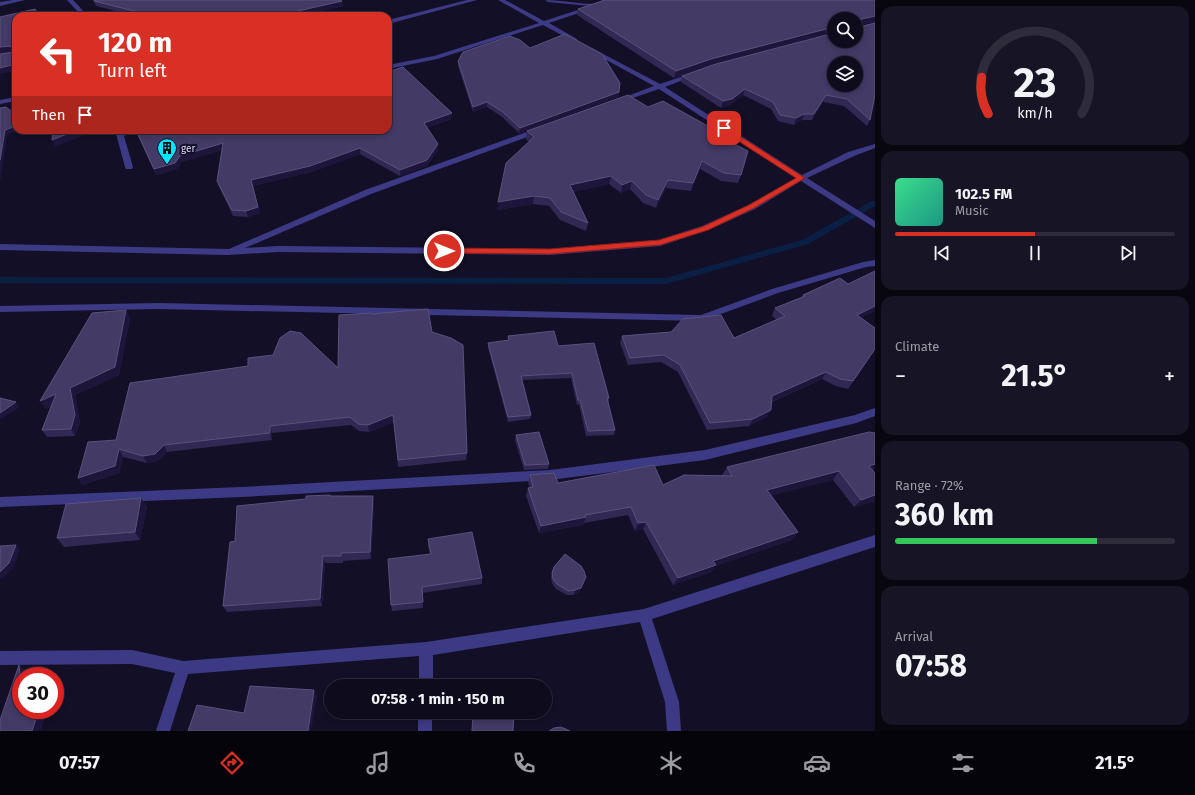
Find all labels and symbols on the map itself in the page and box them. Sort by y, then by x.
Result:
pin [707,111,741,145]
building icon: ger [156,137,178,165]
place label: ger [181,143,195,155]
position arrow [423,230,465,272]
speed limit sign: 30 [12,667,64,719]

